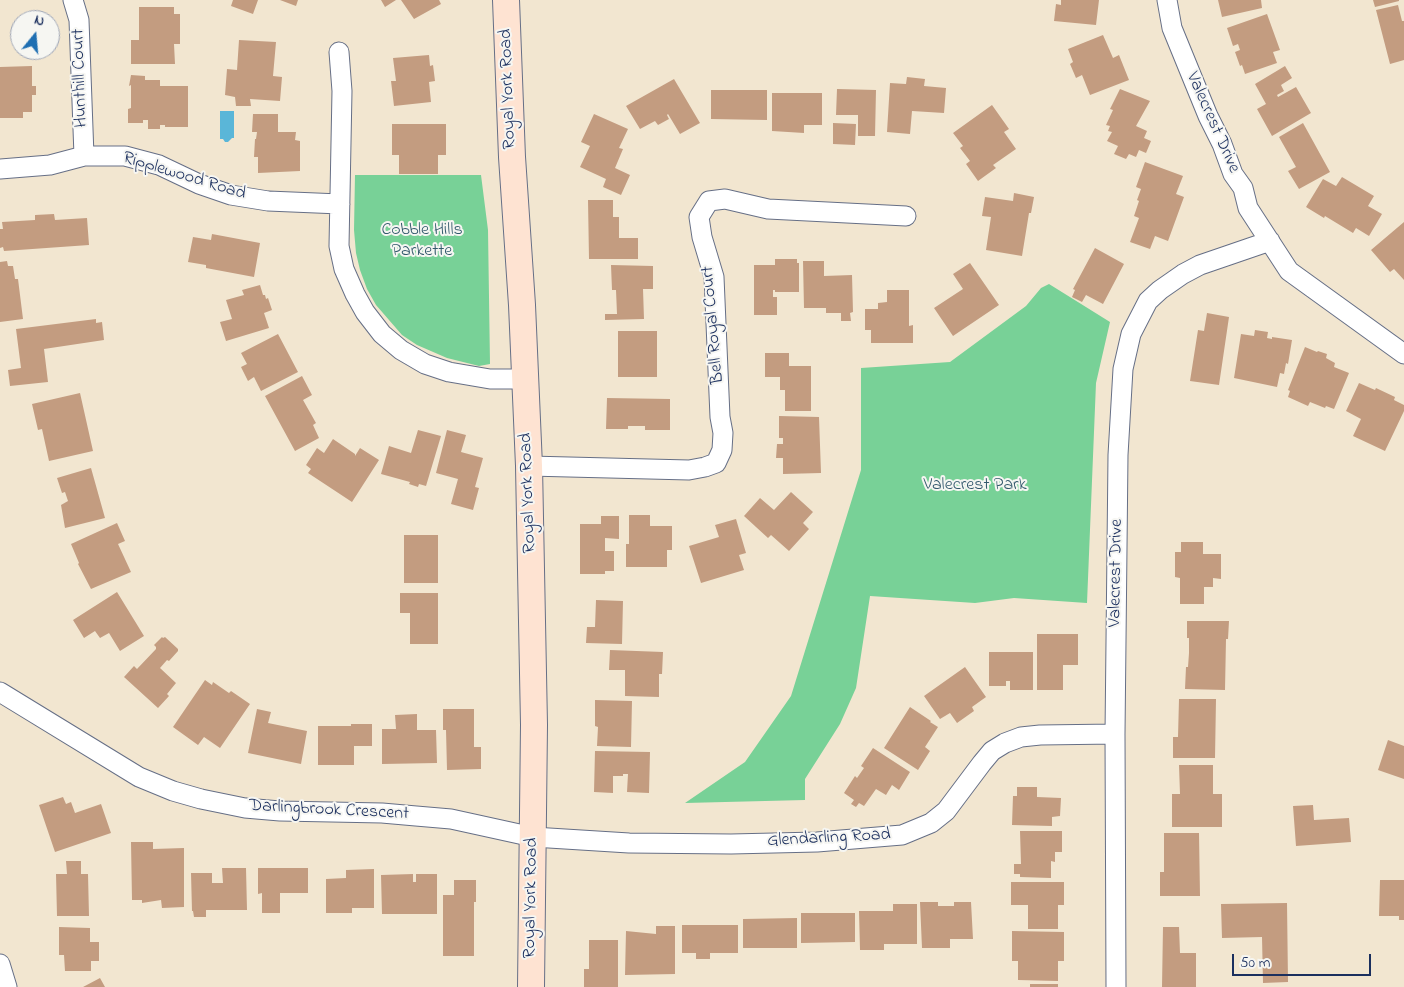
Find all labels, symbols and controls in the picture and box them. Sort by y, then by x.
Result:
north arrow [10,10,60,60]
text: N [32,10,47,33]
street label: Hunthill Court [68,28,94,128]
street label: Royal York Road [496,28,522,150]
street label: Valecrest Drive [1180,69,1244,177]
street label: Ripplewood Road [120,148,248,206]
park label: Cobble Hills Parkette [381,220,463,262]
street label: Bell Royal Court [698,265,730,385]
street label: Royal York Road [516,432,542,554]
park label: Valecrest Park [923,475,1027,497]
street label: Valecrest Drive [1105,519,1129,627]
street label: Darlingbrook Crescent [248,796,410,826]
street label: Glendarling Road [767,825,891,853]
street label: Royal York Road [520,837,544,959]
scale bar [1234,944,1373,976]
text: 50 m [1240,952,1270,974]

